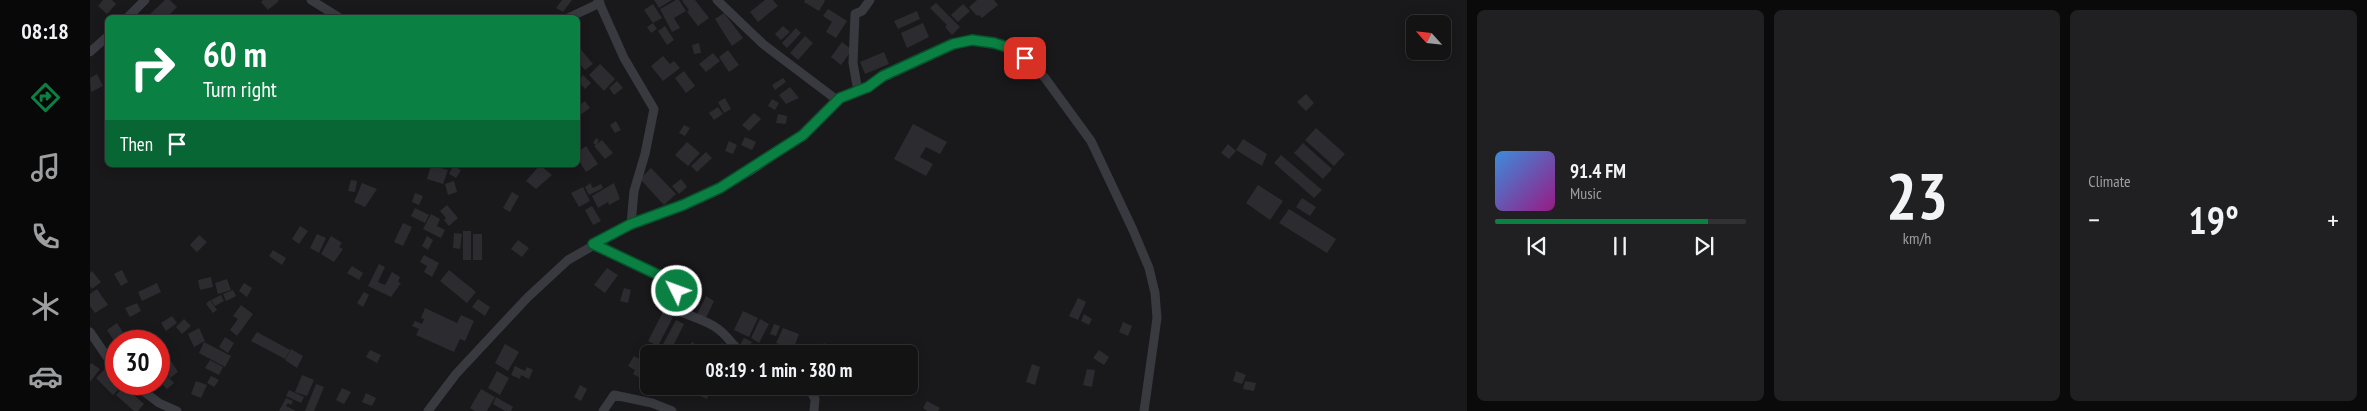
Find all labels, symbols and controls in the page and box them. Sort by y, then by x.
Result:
north arrow [1406,15,1451,60]
map controls [1406,15,1451,60]
text: 08:18 [21,17,69,45]
text: 60 m [203,31,267,77]
icon: right [120,35,185,100]
pin [1004,37,1046,79]
icon: arrive [1011,44,1039,72]
text: Turn right [203,75,277,103]
icon: directions [28,80,63,115]
icon: arrive [163,130,191,158]
text: Then [120,132,153,156]
icon: music [28,150,63,185]
text: 23 [1886,153,1948,237]
text: 91.4 FM [1570,159,1626,183]
text: Climate [2088,171,2131,191]
text: Music [1570,183,1602,203]
text: 19° [2189,195,2239,244]
text: − [2088,201,2100,238]
text: + [2327,201,2339,238]
icon: phone [28,219,63,254]
text: km/h [1903,228,1931,248]
icon: previous [1523,232,1551,260]
icon: pause [1606,232,1634,260]
icon: next [1690,232,1718,260]
position arrow [650,264,702,316]
icon: climate [28,289,63,324]
speed limit sign: 30 [105,330,170,395]
text: 08:19 · 1 min · 380 m [706,358,852,382]
icon: car [28,359,63,394]

